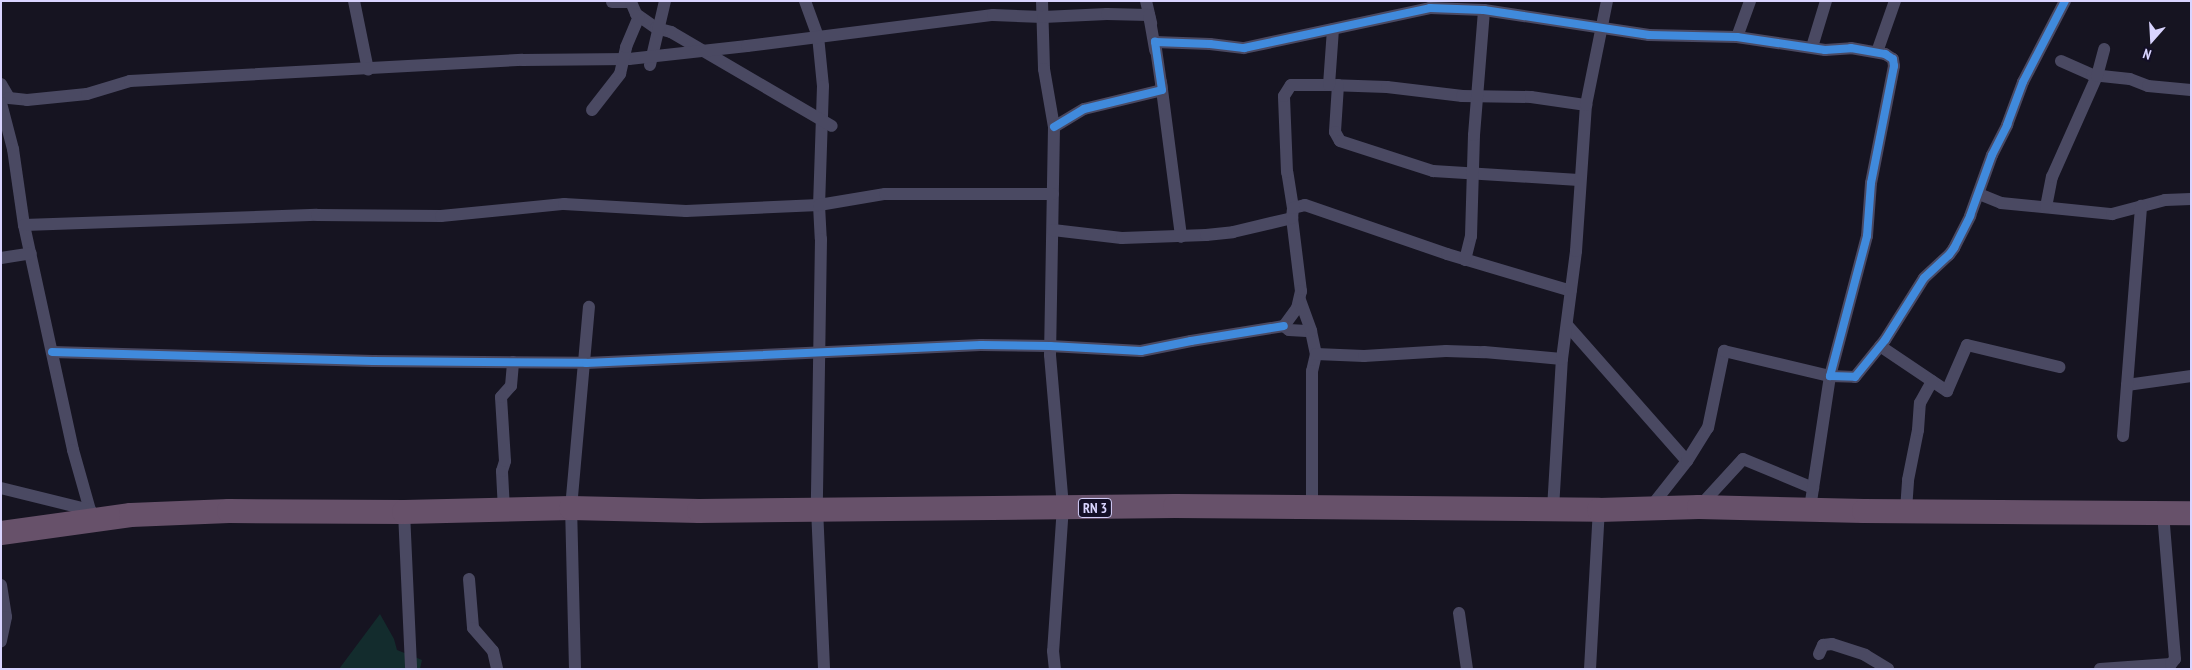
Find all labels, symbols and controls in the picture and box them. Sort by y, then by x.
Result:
north arrow [2127,15,2177,65]
text: N [2141,44,2154,64]
road number: RN 3 [1078,496,1112,520]

